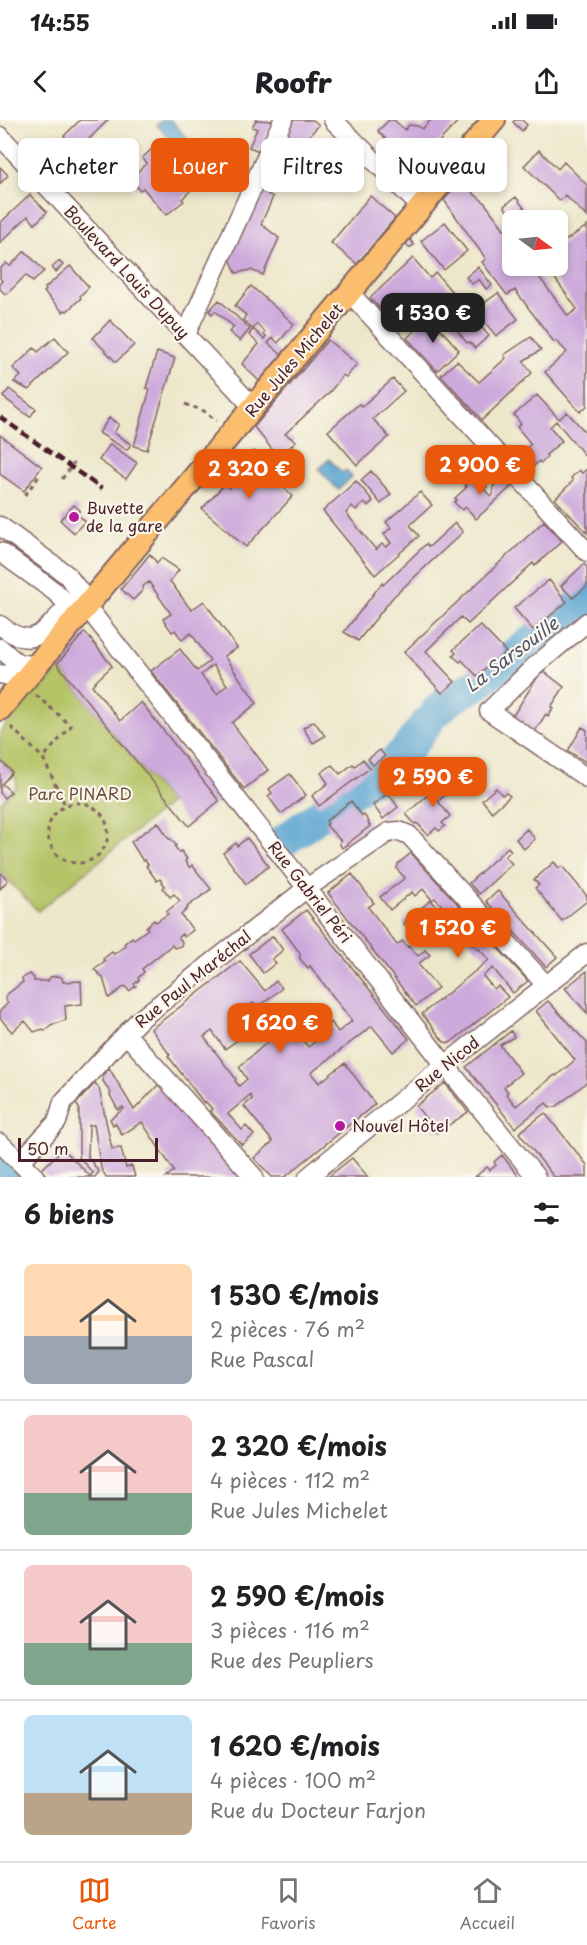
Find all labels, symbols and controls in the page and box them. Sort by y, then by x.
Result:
text: 14:55 [30,5,90,38]
text: Roofr [255,61,332,102]
icon: back [24,65,57,98]
icon: share [530,65,563,98]
chip: Acheter [18,138,139,192]
chip: Louer [151,138,249,192]
chip: Filtres [261,138,364,192]
chip: Nouveau [376,138,507,192]
street label: Boulevard Louis Dupuy [59,199,196,344]
north arrow [502,210,568,276]
map controls [502,210,568,276]
pin: 1 530 € [378,293,488,344]
street label: Rue Jules Michelet [238,297,348,421]
text: 1 530 € [395,297,471,327]
pin: 2 900 € [425,445,535,496]
pin: 2 320 € [194,449,304,500]
text: 2 900 € [439,449,521,479]
text: 2 320 € [208,453,290,483]
place label: Buvette de la gare [86,495,163,537]
marker: Buvette de la gare [67,510,81,524]
water label: La Sarsouille [459,609,564,698]
pin: 2 590 € [378,757,488,808]
text: 2 590 € [393,761,473,791]
park label: Parc PINARD [28,781,132,805]
street label: Rue Gabriel Péri [263,835,358,948]
pin: 1 520 € [403,908,513,959]
text: 1 520 € [420,912,496,942]
street label: Rue Paul Maréchal [129,924,256,1033]
pin: 1 620 € [225,1003,335,1054]
text: 1 620 € [241,1007,319,1037]
street label: Rue Nicod [409,1030,484,1097]
place label: Nouvel Hôtel [352,1113,449,1137]
marker: Nouvel Hôtel [333,1119,347,1133]
scale bar [18,1135,158,1162]
text: 50 m [27,1136,68,1160]
text: 6 biens [24,1194,114,1233]
icon: filters [530,1197,563,1230]
text: 1 530 €/mois [210,1275,379,1314]
icon: home [72,1288,144,1360]
text: 2 pièces · 76 m² [210,1314,365,1344]
text: Rue Pascal [210,1344,314,1374]
text: 2 320 €/mois [210,1426,387,1465]
icon: home [72,1439,144,1511]
text: 4 pièces · 112 m² [210,1465,370,1495]
text: Rue Jules Michelet [210,1495,388,1525]
text: 2 590 €/mois [210,1576,384,1615]
icon: home [72,1589,144,1661]
text: 3 pièces · 116 m² [210,1615,370,1645]
text: Rue des Peupliers [210,1645,374,1675]
text: 1 620 €/mois [210,1726,380,1765]
icon: home [72,1739,144,1811]
text: 4 pièces · 100 m² [210,1765,376,1795]
text: Rue du Docteur Farjon [210,1795,426,1825]
tab: Carte [72,1874,116,1934]
tab: Favoris [261,1874,316,1934]
tab: Accueil [460,1874,515,1934]

